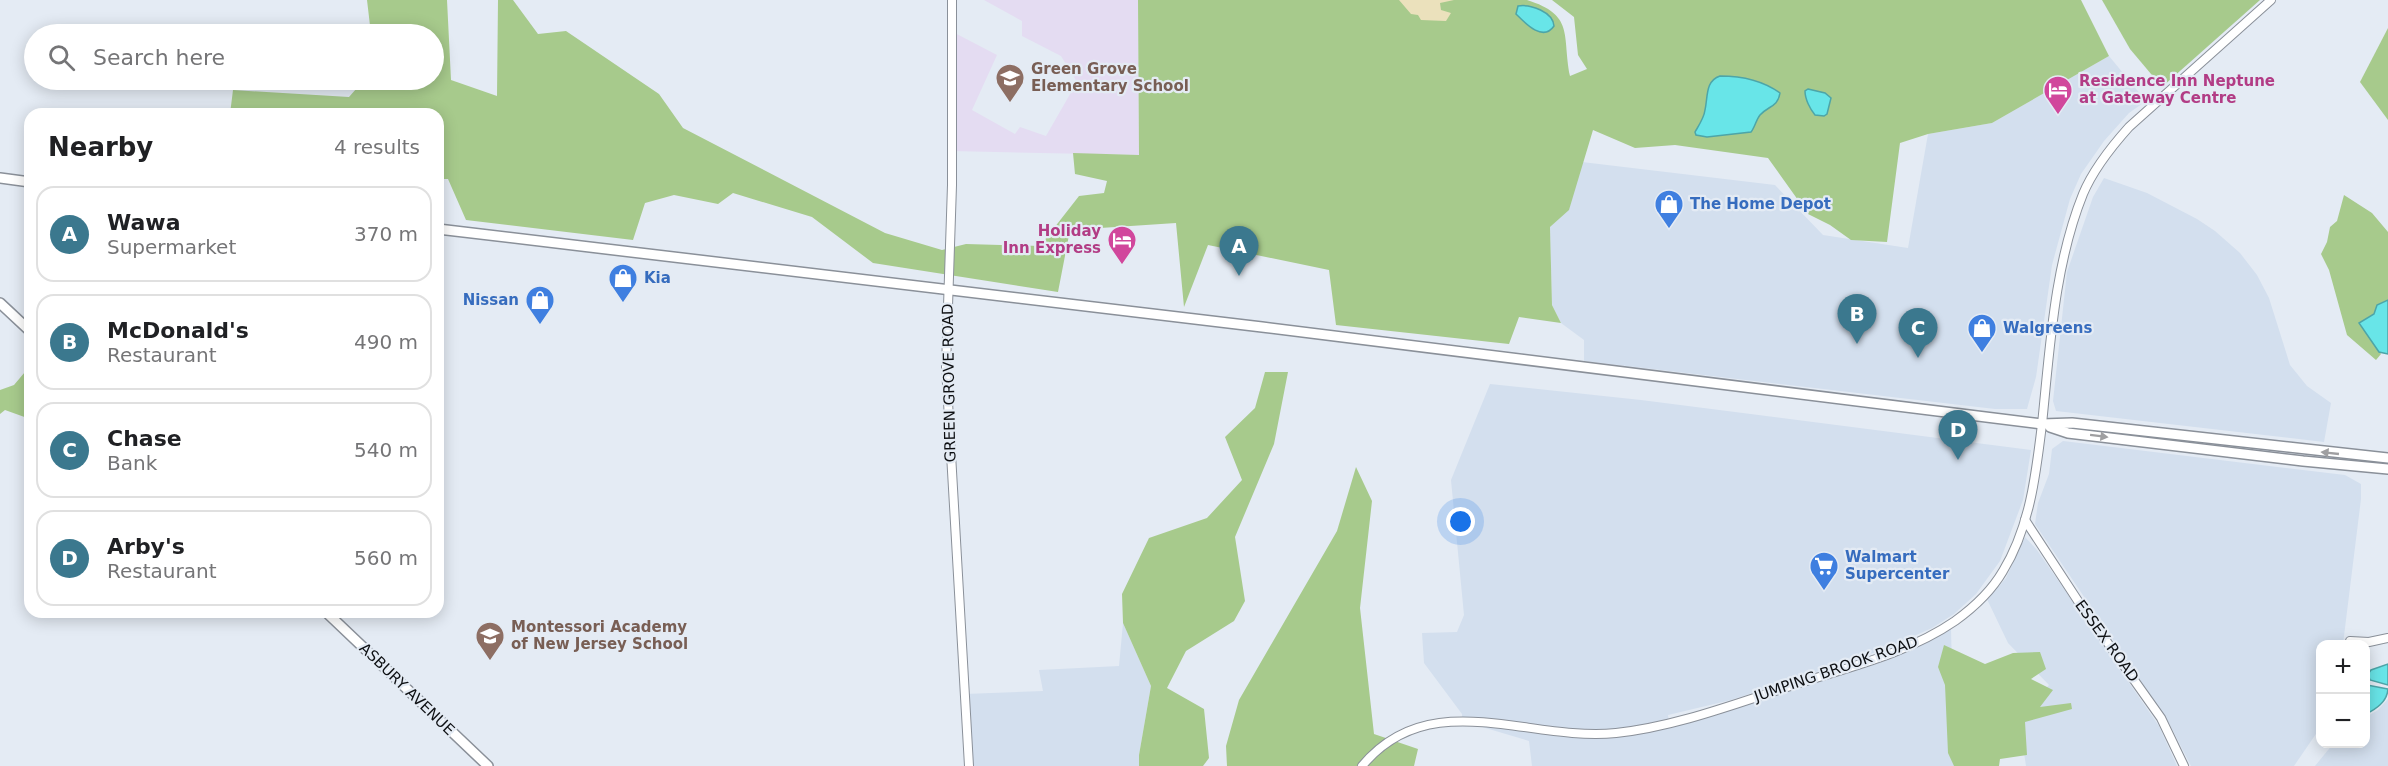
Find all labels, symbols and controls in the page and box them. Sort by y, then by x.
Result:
search box [24,24,444,90]
icon: search [45,41,78,74]
text: Search here [93,45,225,70]
place label: Green Grove Elementary School [1031,60,1189,95]
school or university icon: Green Grove Elementary School [994,62,1026,104]
place label: Residence Inn Neptune at Gateway Centre [2079,72,2275,107]
hotel icon: Residence Inn Neptune at Gateway Centre [2042,74,2074,116]
text: Nearby [48,132,153,162]
text: 4 results [334,135,420,159]
shop icon: The Home Depot [1653,188,1685,230]
place label: The Home Depot [1690,195,1831,213]
text: Wawa [107,210,181,235]
text: A [62,222,77,246]
text: 370 m [354,222,418,246]
place label: Holiday Inn Express [1003,222,1101,257]
hotel icon: Holiday Inn Express [1106,224,1138,266]
pin: A [1220,226,1258,276]
text: Supermarket [107,235,236,259]
shop icon: Kia [607,262,639,304]
place label: Kia [644,269,671,287]
shop icon: Nissan [524,284,556,326]
place label: Nissan [463,291,519,309]
pin: B [1838,294,1876,344]
street label: GREEN GROVE ROAD [939,303,959,463]
pin: C [1898,308,1938,358]
shop icon: Walgreens [1966,312,1998,354]
text: McDonald's [107,318,249,343]
place label: Walgreens [2003,319,2092,337]
text: B [62,330,77,354]
text: 490 m [354,330,418,354]
text: Restaurant [107,343,217,367]
pin: D [1938,410,1978,460]
text: Chase [107,426,182,451]
one-way arrow [2089,432,2108,441]
text: C [62,438,77,462]
text: 540 m [354,438,418,462]
one-way arrow [2320,448,2339,458]
text: Bank [107,451,157,475]
your location [1446,507,1475,536]
text: Arby's [107,534,185,559]
text: D [61,546,78,570]
text: 560 m [354,546,418,570]
place label: Walmart Supercenter [1845,548,1950,583]
supermarket icon: Walmart Supercenter [1808,550,1840,592]
text: Restaurant [107,559,217,583]
street label: ESSEX ROAD [2071,597,2143,685]
place label: Montessori Academy of New Jersey School [511,618,688,653]
school or university icon: Montessori Academy of New Jersey School [474,620,506,662]
street label: JUMPING BROOK ROAD [1751,632,1920,706]
street label: ASBURY AVENUE [356,639,458,739]
map controls [2316,640,2370,748]
button: + [2316,640,2370,694]
button: − [2316,694,2370,748]

